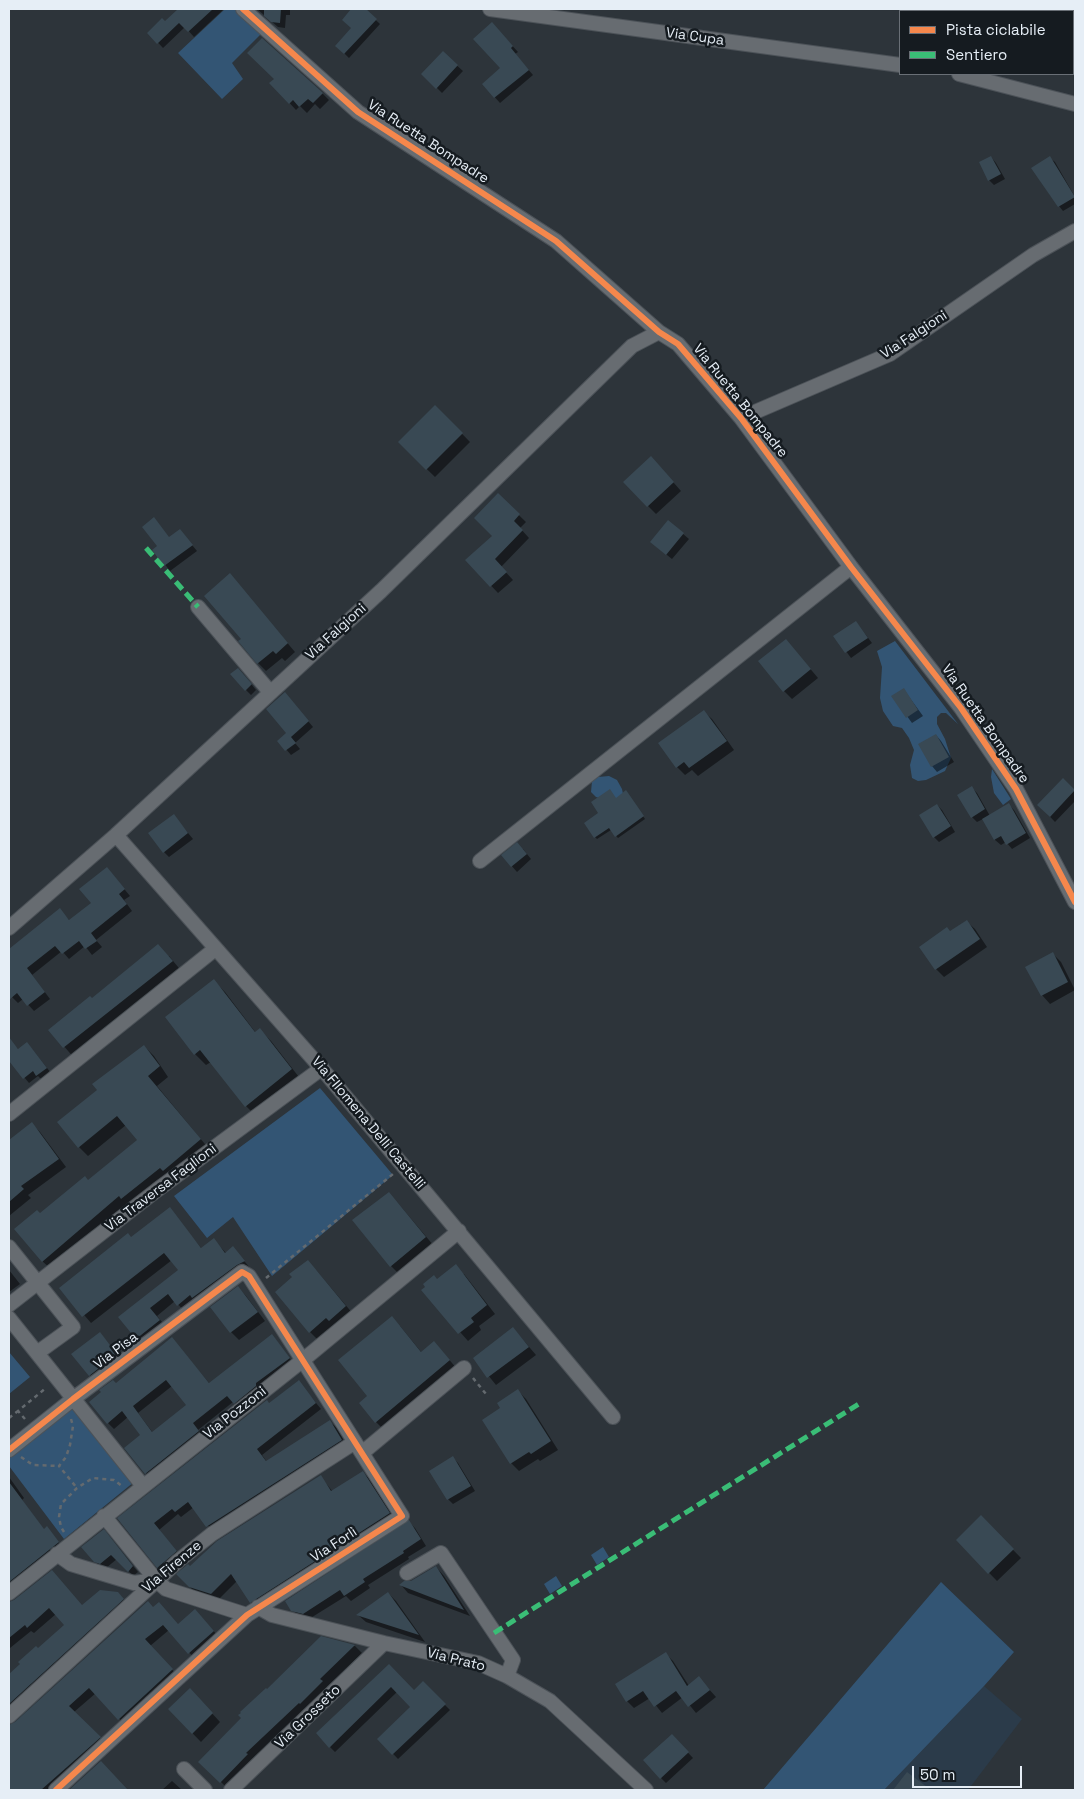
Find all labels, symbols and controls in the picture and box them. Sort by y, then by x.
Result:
legend [899,10,1074,75]
text: Pista ciclabile [946,20,1046,39]
street label: Via Cupa [665,25,725,49]
text: Sentiero [946,45,1007,64]
street label: Via Ruetta Bompadre [364,97,492,187]
street label: Via Falgioni [878,307,950,363]
street label: Via Ruetta Bompadre [689,341,791,461]
street label: Via Falgioni [302,600,370,664]
street label: Via Ruetta Bompadre [938,661,1032,787]
street label: Via FIlomena Delli Castelli [308,1053,428,1193]
street label: Via Traversa Faglioni [102,1141,220,1235]
street label: Via Pisa [91,1329,141,1373]
street label: Via Pozzoni [200,1383,270,1443]
street label: Via Forlì [308,1524,360,1566]
street label: Via Firenze [139,1537,205,1597]
street label: Via Prato [425,1645,487,1675]
street label: Via Grosseto [272,1682,344,1752]
scale bar [914,1756,1024,1788]
text: 50 m [920,1765,955,1784]

